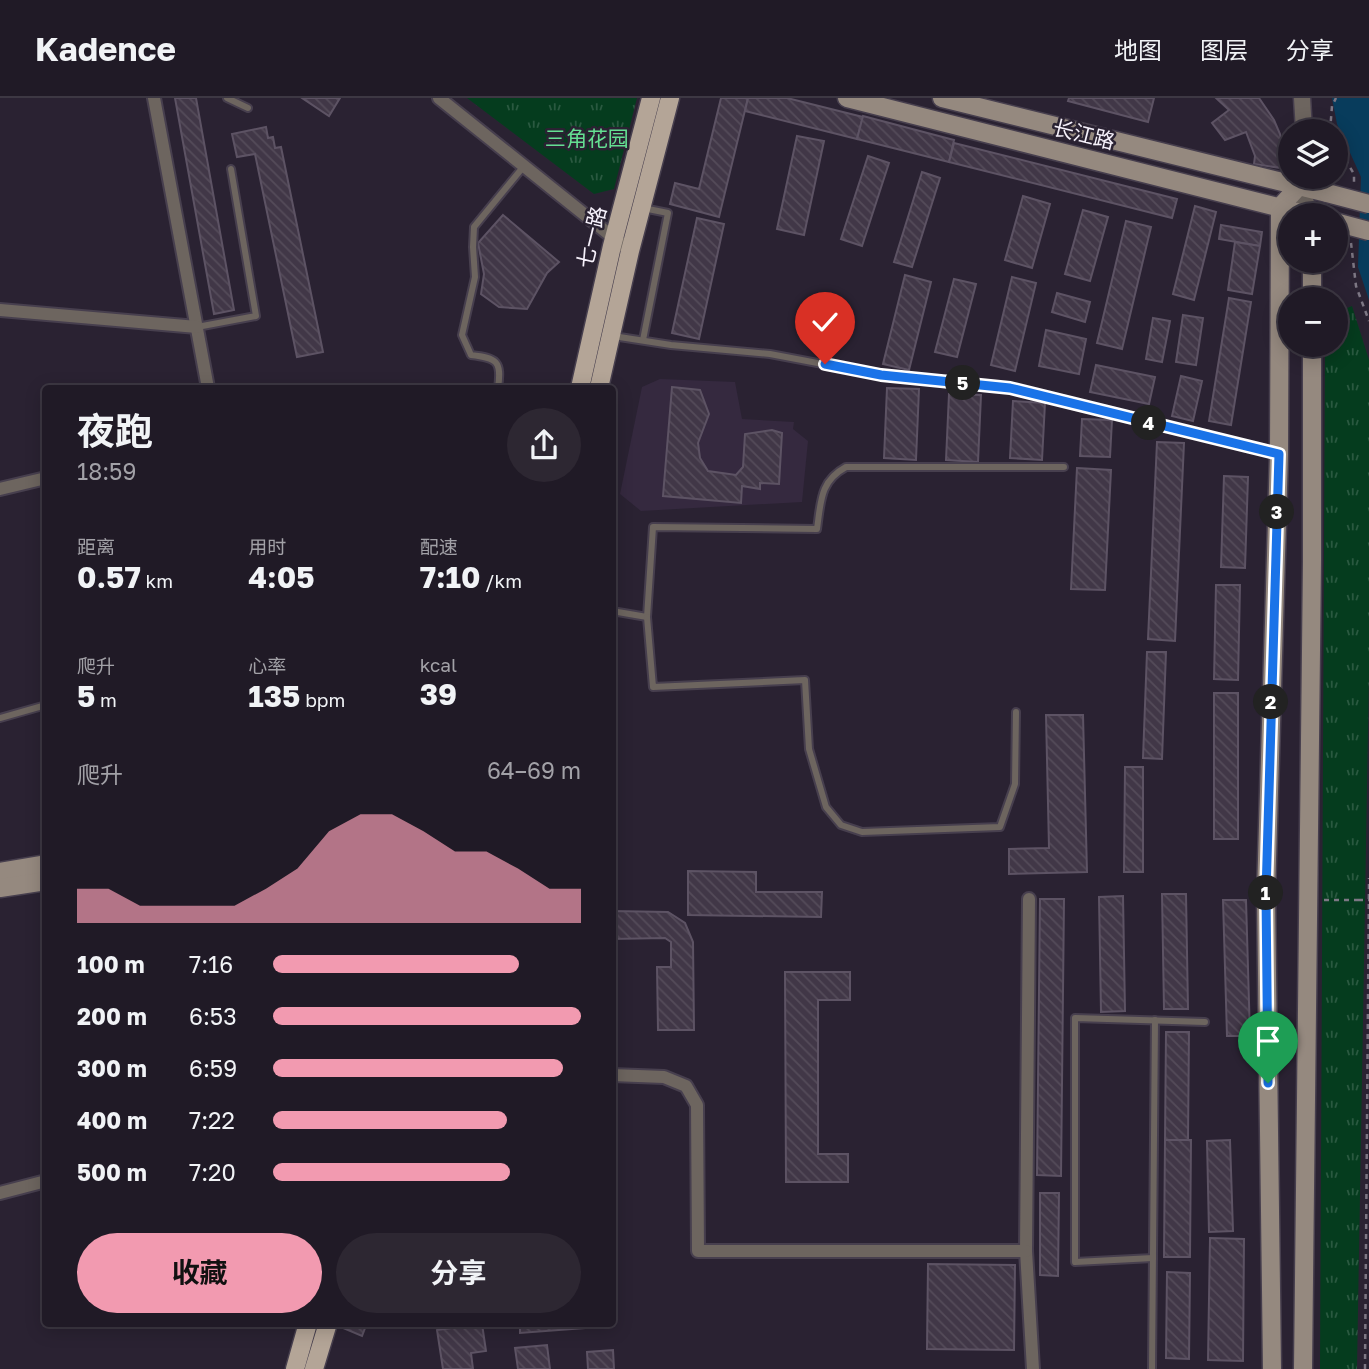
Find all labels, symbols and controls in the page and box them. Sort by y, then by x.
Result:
text: Kadence [35,29,176,68]
text: 地图 [1114,35,1162,64]
text: 图层 [1200,35,1248,64]
text: 分享 [1286,35,1334,64]
street label: 长江路 [1050,114,1118,154]
map controls [1278,119,1348,357]
button: layers [1278,119,1348,189]
park label: 三角花园 [545,125,629,151]
street label: 七一路 [571,203,611,271]
button: + [1278,203,1348,273]
button: − [1278,287,1348,357]
pin [795,292,855,364]
icon: check [806,303,844,341]
pin: 5 [946,366,981,400]
text: 5 [957,371,968,394]
pin: 4 [1132,406,1166,440]
text: 夜跑 [77,408,153,453]
button: share [507,408,581,482]
text: 4 [1143,411,1154,434]
text: 18:59 [77,457,136,485]
pin: 3 [1260,494,1294,530]
text: 3 [1271,500,1282,523]
text: 距离 [77,535,115,558]
text: 用时 [248,535,286,558]
text: 配速 [420,535,458,558]
text: 0.57 [77,559,141,595]
text: 4:05 [248,559,314,595]
text: 7:10 [420,559,481,595]
text: km [141,569,173,592]
text: /km [481,569,522,592]
text: kcal [420,653,457,676]
text: 爬升 [77,654,115,677]
text: 心率 [248,654,286,677]
text: 39 [420,676,457,712]
text: 5 [77,678,95,714]
text: 135 [248,678,300,714]
pin: 2 [1254,684,1288,720]
text: m [95,688,117,711]
text: bpm [300,688,345,711]
text: 2 [1265,690,1276,713]
text: 64–69 m [487,756,581,784]
text: 爬升 [77,760,123,788]
pin: 1 [1248,876,1284,910]
text: 1 [1261,881,1270,904]
text: 100 m [77,950,145,978]
text: 7:16 [189,950,233,978]
text: 200 m [77,1002,147,1030]
text: 6:53 [189,1002,237,1030]
pin [1238,1011,1298,1083]
icon: arrive [1249,1022,1287,1060]
text: 300 m [77,1054,147,1082]
text: 6:59 [189,1054,237,1082]
text: 400 m [77,1106,147,1134]
text: 7:22 [189,1106,235,1134]
text: 500 m [77,1158,147,1186]
text: 7:20 [189,1158,236,1186]
button: 收藏 [77,1233,322,1313]
button: 分享 [336,1233,581,1313]

